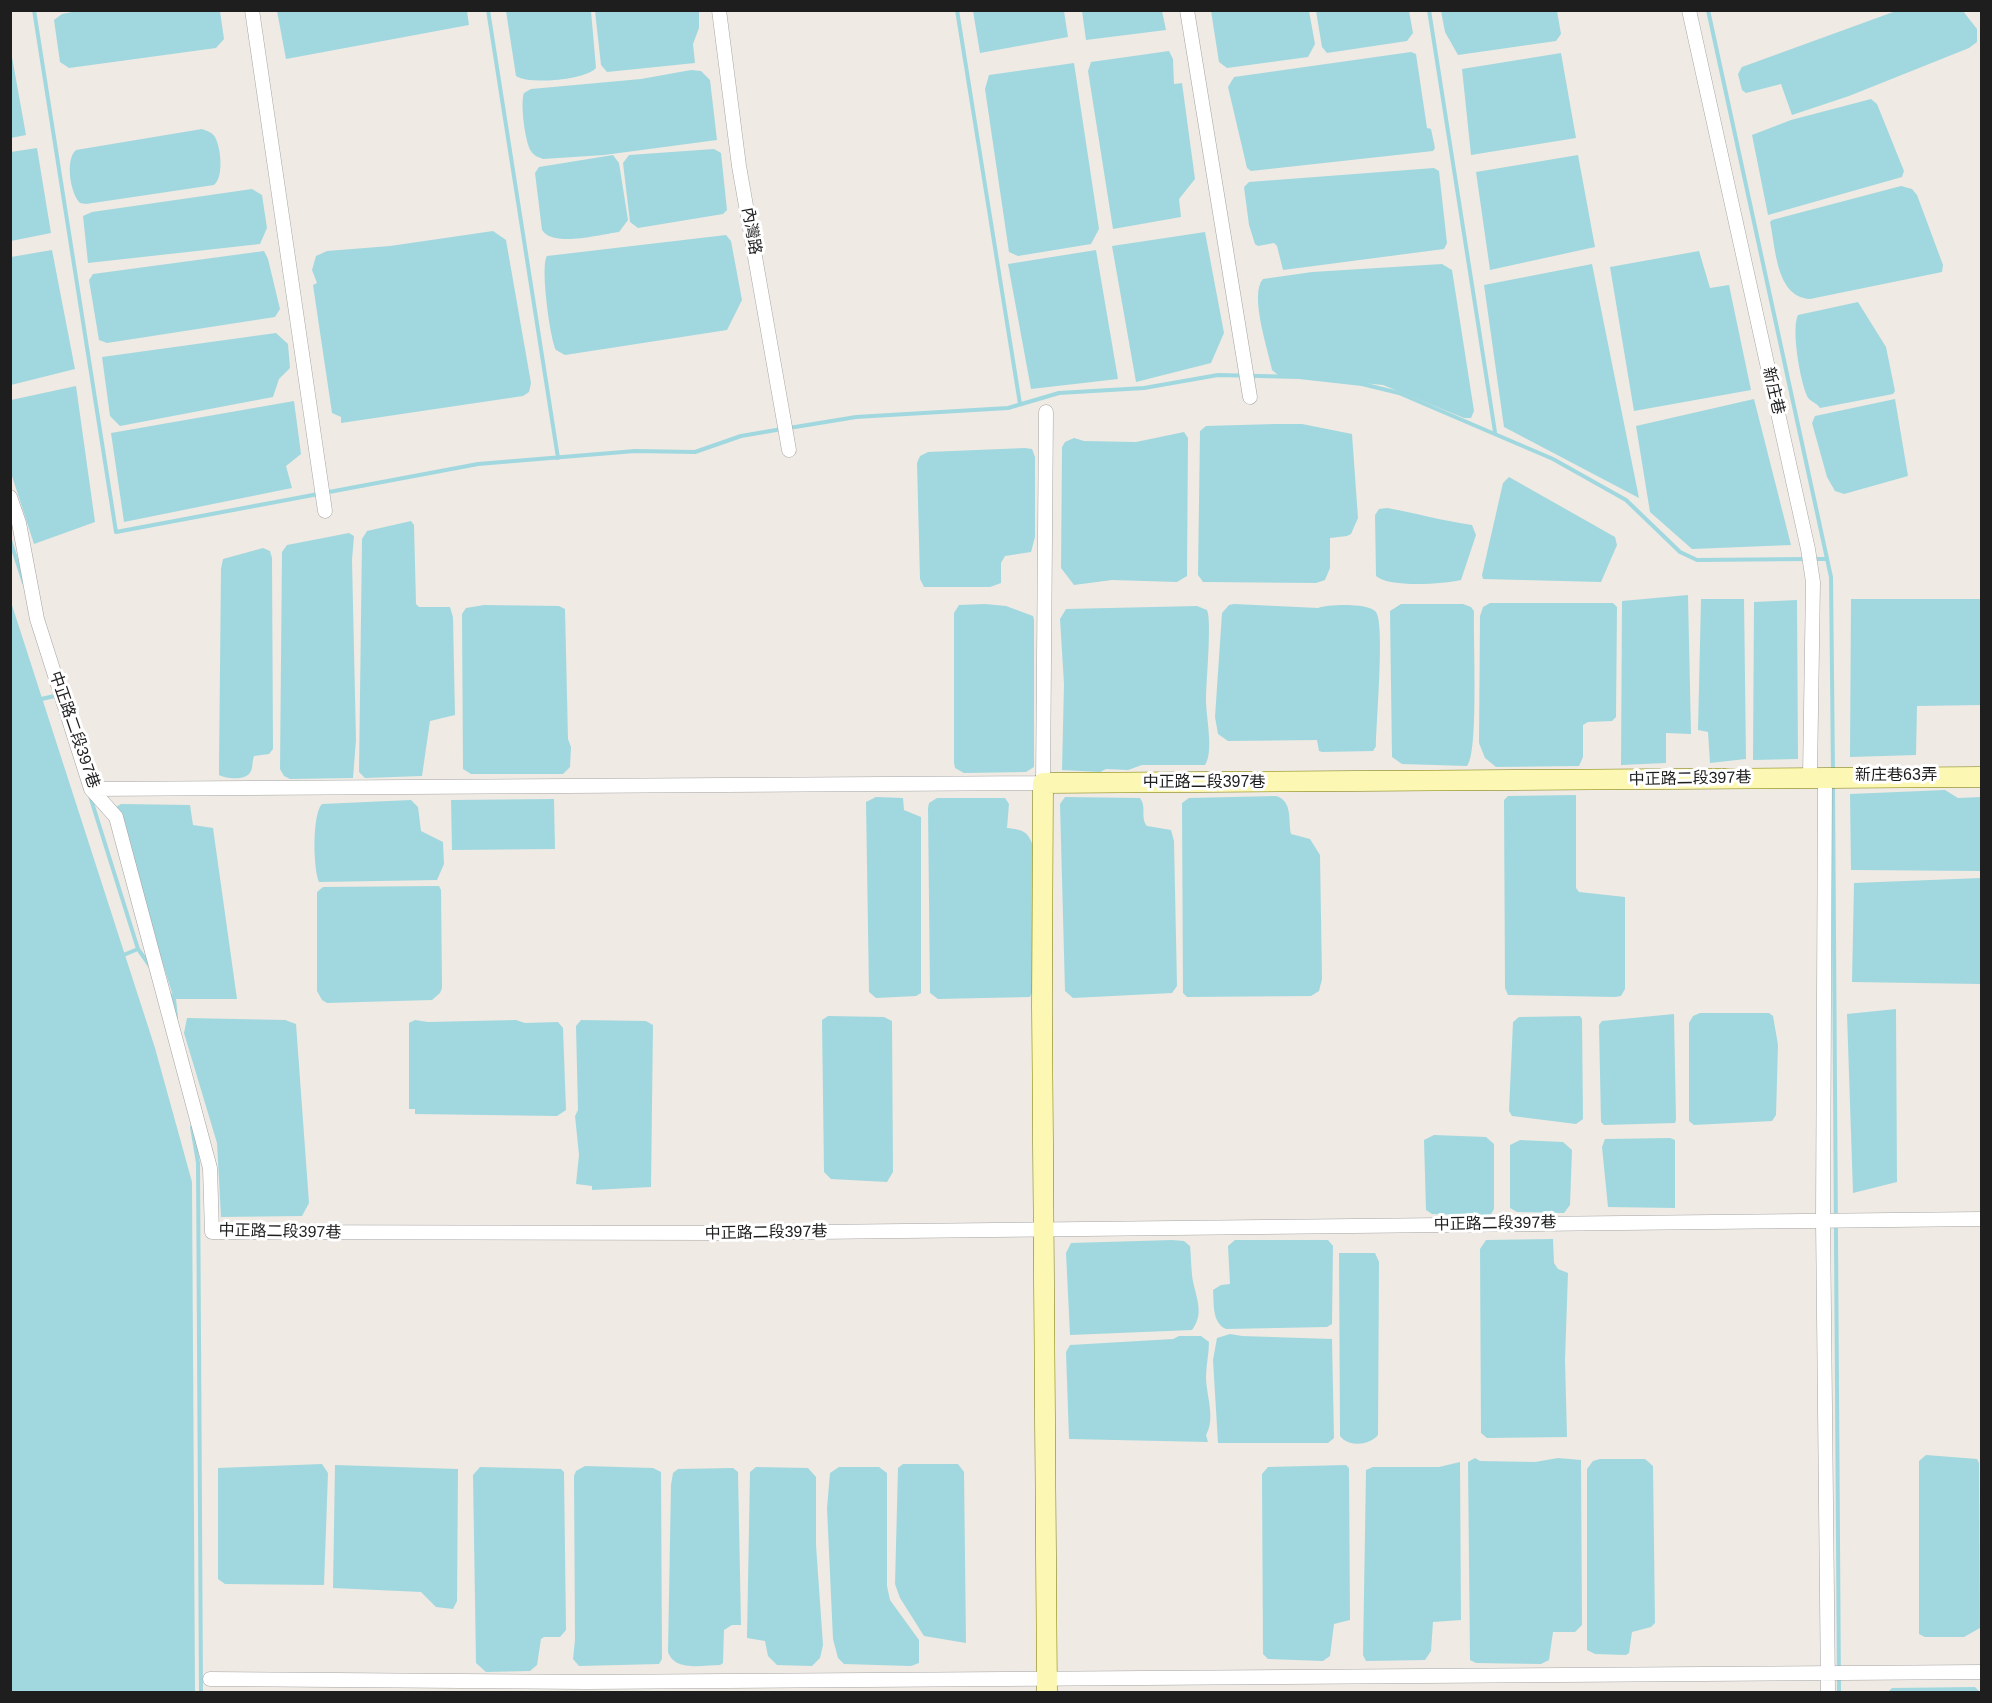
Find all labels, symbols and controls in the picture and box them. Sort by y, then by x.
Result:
street label: 內灣路 [737,206,765,256]
street label: 新庄巷 [1758,365,1788,417]
street label: 中正路二段397巷 [45,669,103,791]
street label: 新庄巷63弄 [1855,766,1937,786]
street label: 中正路二段397巷 [1628,768,1752,790]
street label: 中正路二段397巷 [1143,773,1265,793]
street label: 中正路二段397巷 [1433,1213,1557,1235]
street label: 中正路二段397巷 [218,1221,342,1243]
street label: 中正路二段397巷 [704,1222,828,1244]

